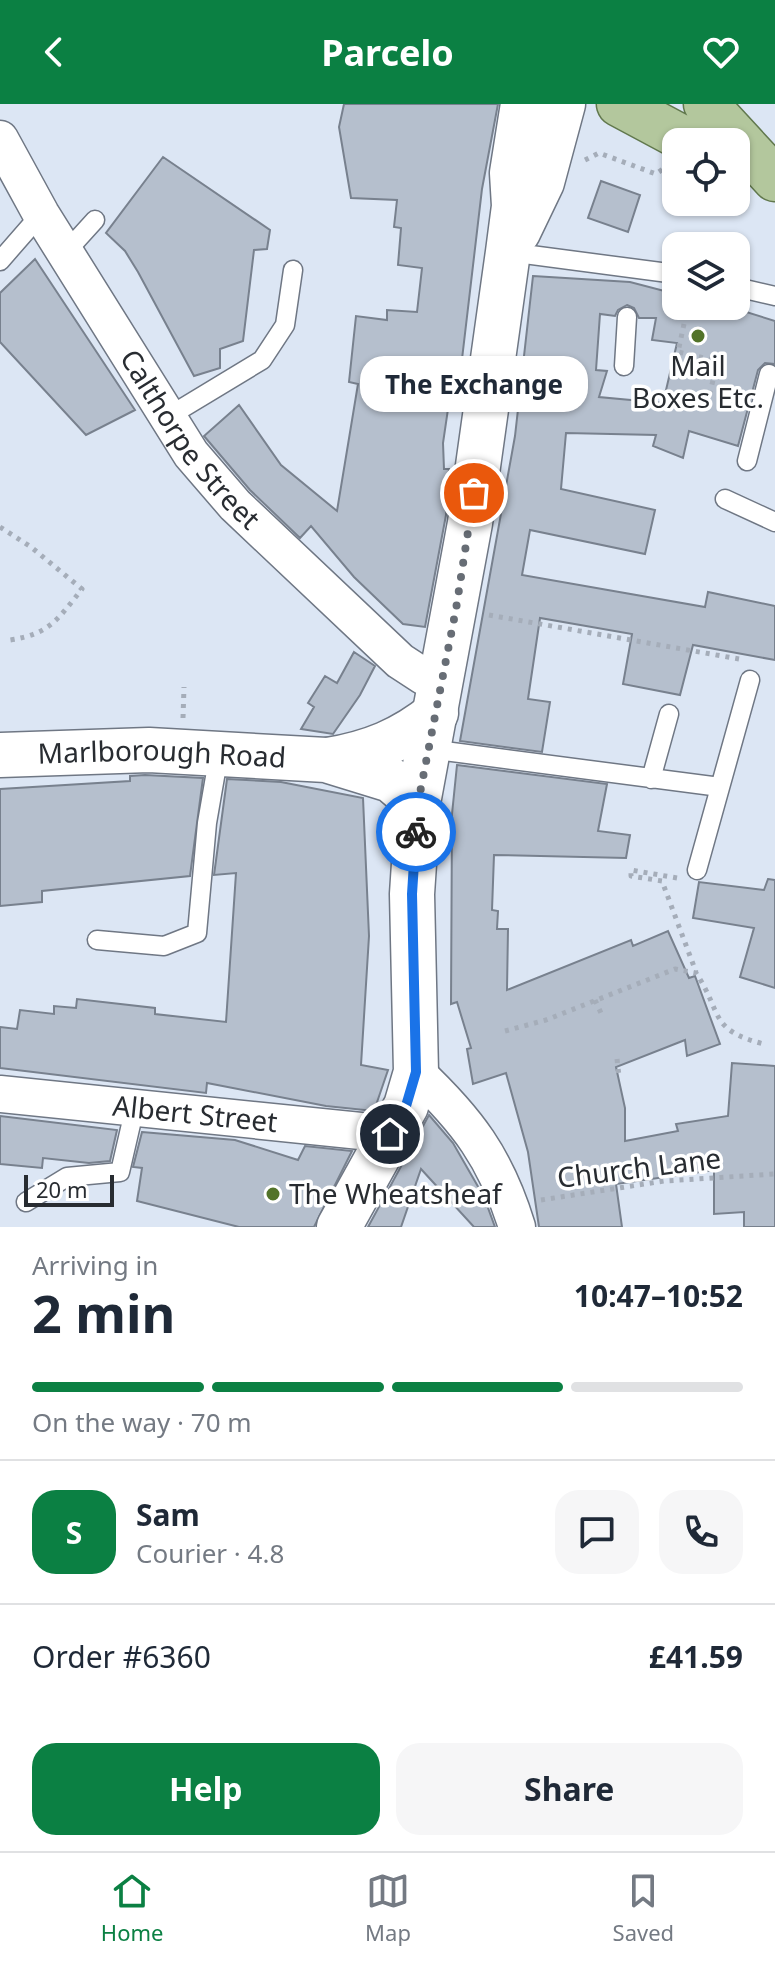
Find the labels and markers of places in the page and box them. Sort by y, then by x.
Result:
marker: Mail Boxes Etc. [689,327,707,345]
place label: Mail Boxes Etc. [632,346,764,416]
callout: The Exchange [360,357,588,413]
pin [440,459,508,527]
pin [356,1100,424,1168]
place label: The Wheatsheaf [289,1174,503,1212]
marker: The Wheatsheaf [264,1185,282,1203]

